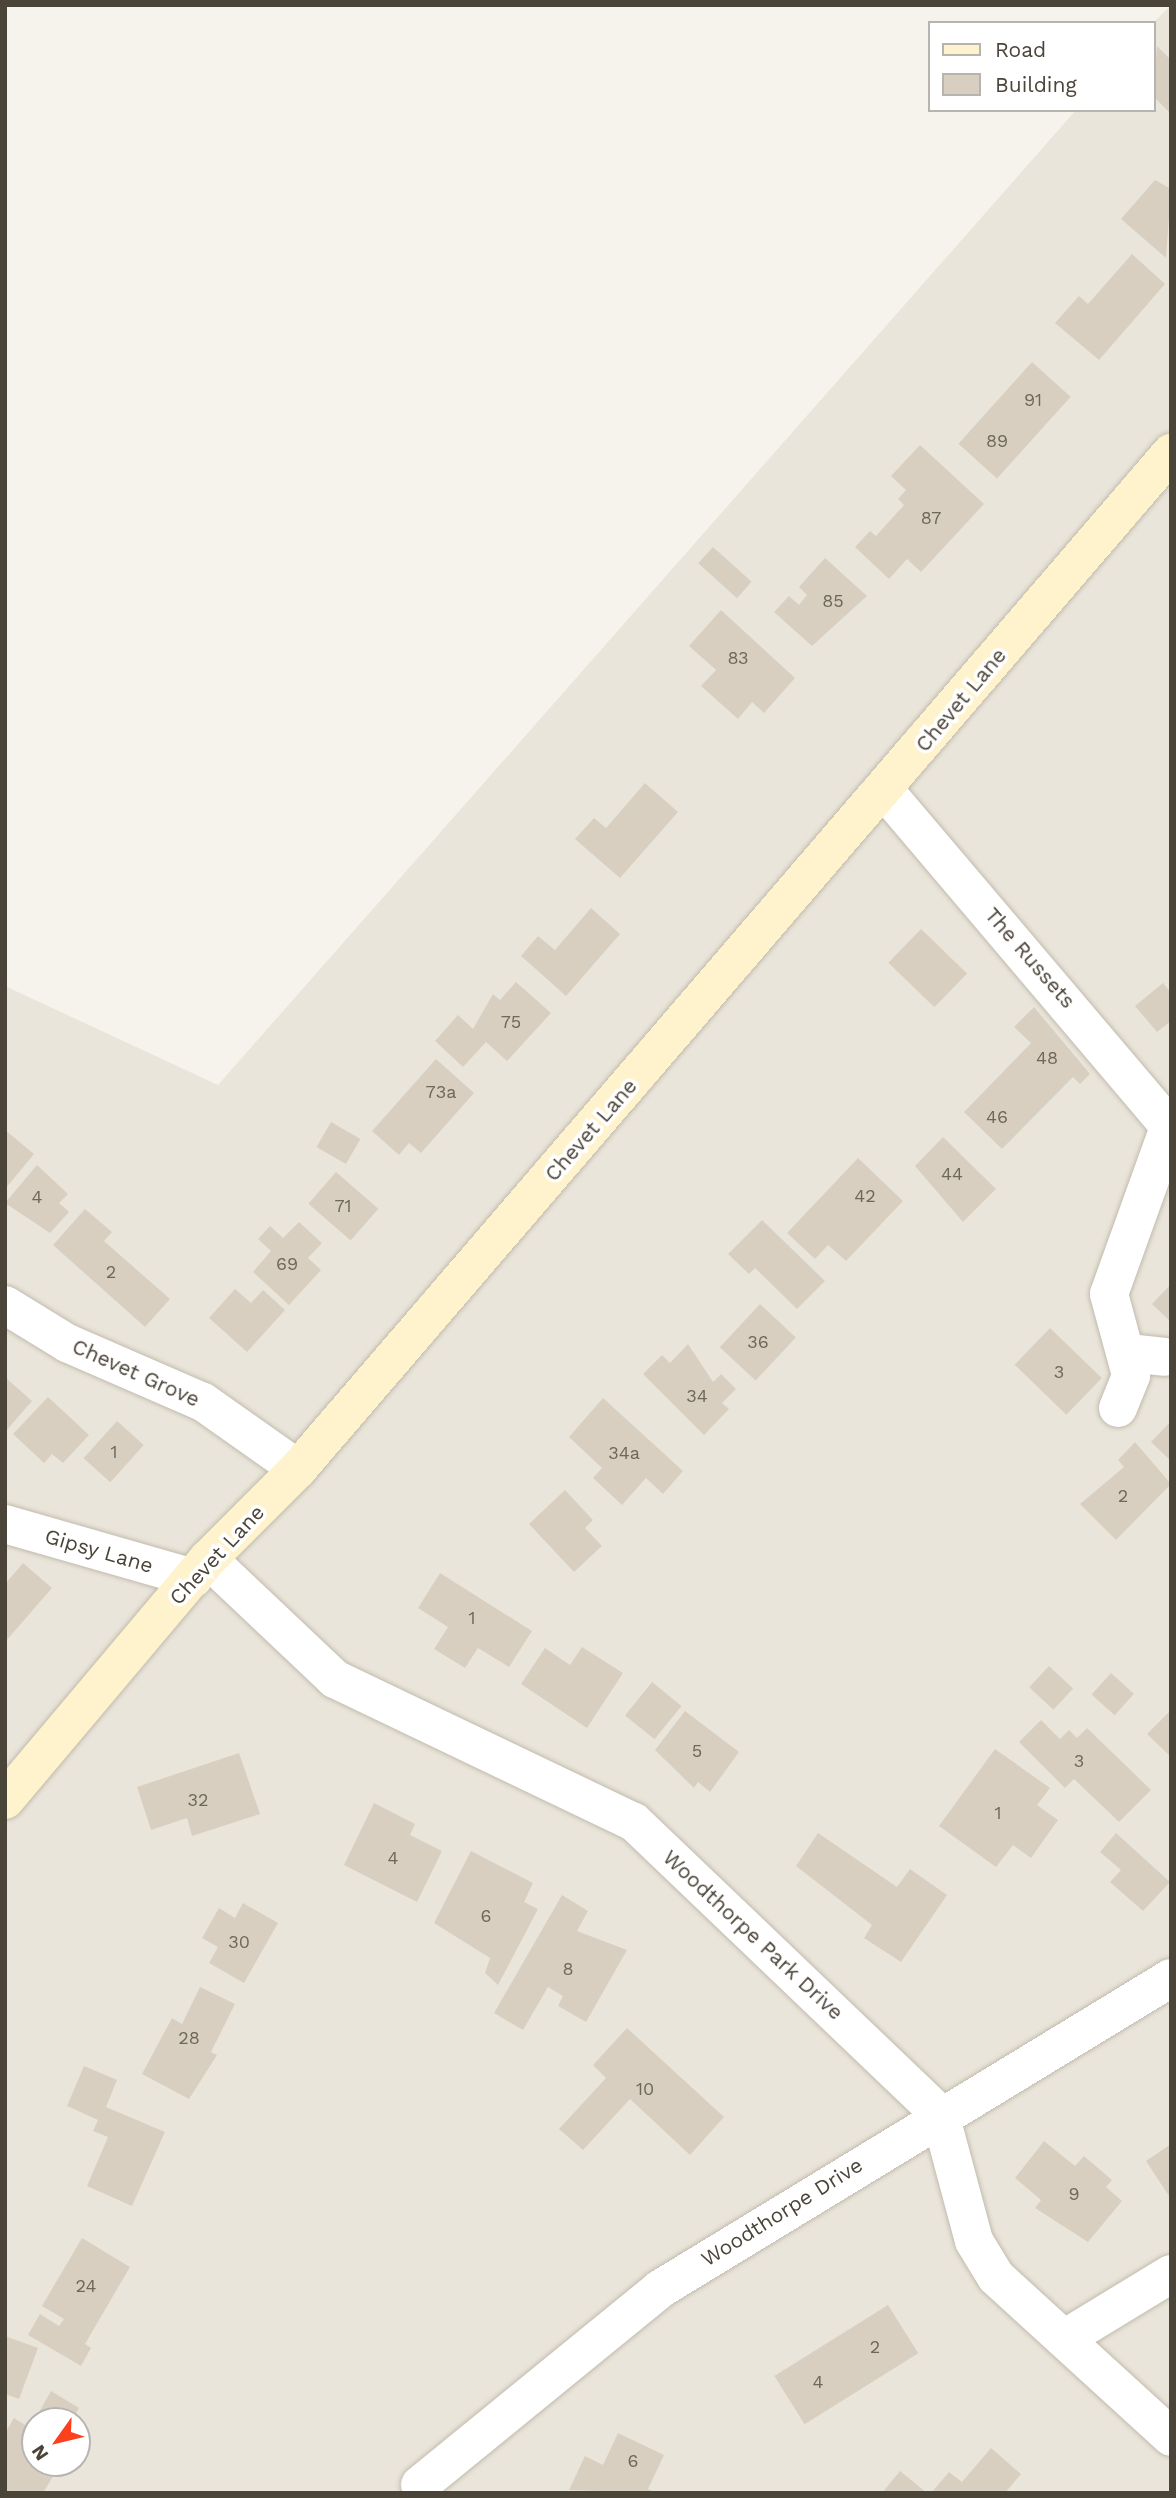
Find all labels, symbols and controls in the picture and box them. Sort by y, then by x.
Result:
legend [928,21,1155,112]
text: Road [995,37,1046,62]
text: Building [995,72,1077,97]
house number: 91 [1024,389,1042,411]
house number: 89 [986,430,1008,452]
house number: 87 [921,507,941,529]
house number: 85 [822,590,844,612]
street label: Chevet Lane [910,643,1012,757]
house number: 83 [727,647,749,669]
street label: The Russets [979,903,1081,1013]
house number: 75 [501,1011,521,1033]
house number: 48 [1036,1047,1058,1069]
street label: Chevet Lane [540,1074,642,1186]
house number: 73a [426,1081,456,1103]
house number: 46 [986,1106,1008,1128]
house number: 44 [941,1163,963,1185]
house number: 42 [854,1185,876,1207]
house number: 4 [32,1186,42,1208]
house number: 71 [334,1195,352,1217]
house number: 69 [276,1253,298,1275]
house number: 2 [106,1261,116,1283]
house number: 36 [747,1331,769,1353]
street label: Chevet Grove [68,1334,204,1412]
house number: 3 [1054,1361,1064,1383]
house number: 34 [686,1385,708,1407]
house number: 1 [110,1441,118,1463]
house number: 34a [608,1442,640,1464]
house number: 2 [1118,1485,1128,1507]
street label: Chevet Lane [164,1500,270,1610]
street label: Gipsy Lane [42,1523,156,1579]
house number: 1 [468,1607,476,1629]
house number: 5 [692,1740,702,1762]
house number: 3 [1074,1750,1084,1772]
house number: 32 [188,1789,208,1811]
house number: 1 [994,1802,1002,1824]
street label: Woodthorpe Park Drive [657,1845,849,2025]
house number: 4 [388,1847,398,1869]
house number: 6 [481,1905,491,1927]
house number: 30 [228,1931,250,1953]
house number: 8 [562,1958,574,1980]
house number: 28 [178,2027,200,2049]
house number: 10 [636,2078,654,2100]
street label: Woodthorpe Drive [697,2152,867,2272]
house number: 9 [1068,2183,1080,2205]
house number: 24 [76,2275,96,2297]
house number: 2 [870,2336,880,2358]
house number: 4 [813,2371,823,2393]
north arrow [21,2407,91,2477]
text: N [26,2441,53,2465]
house number: 6 [628,2450,638,2472]

